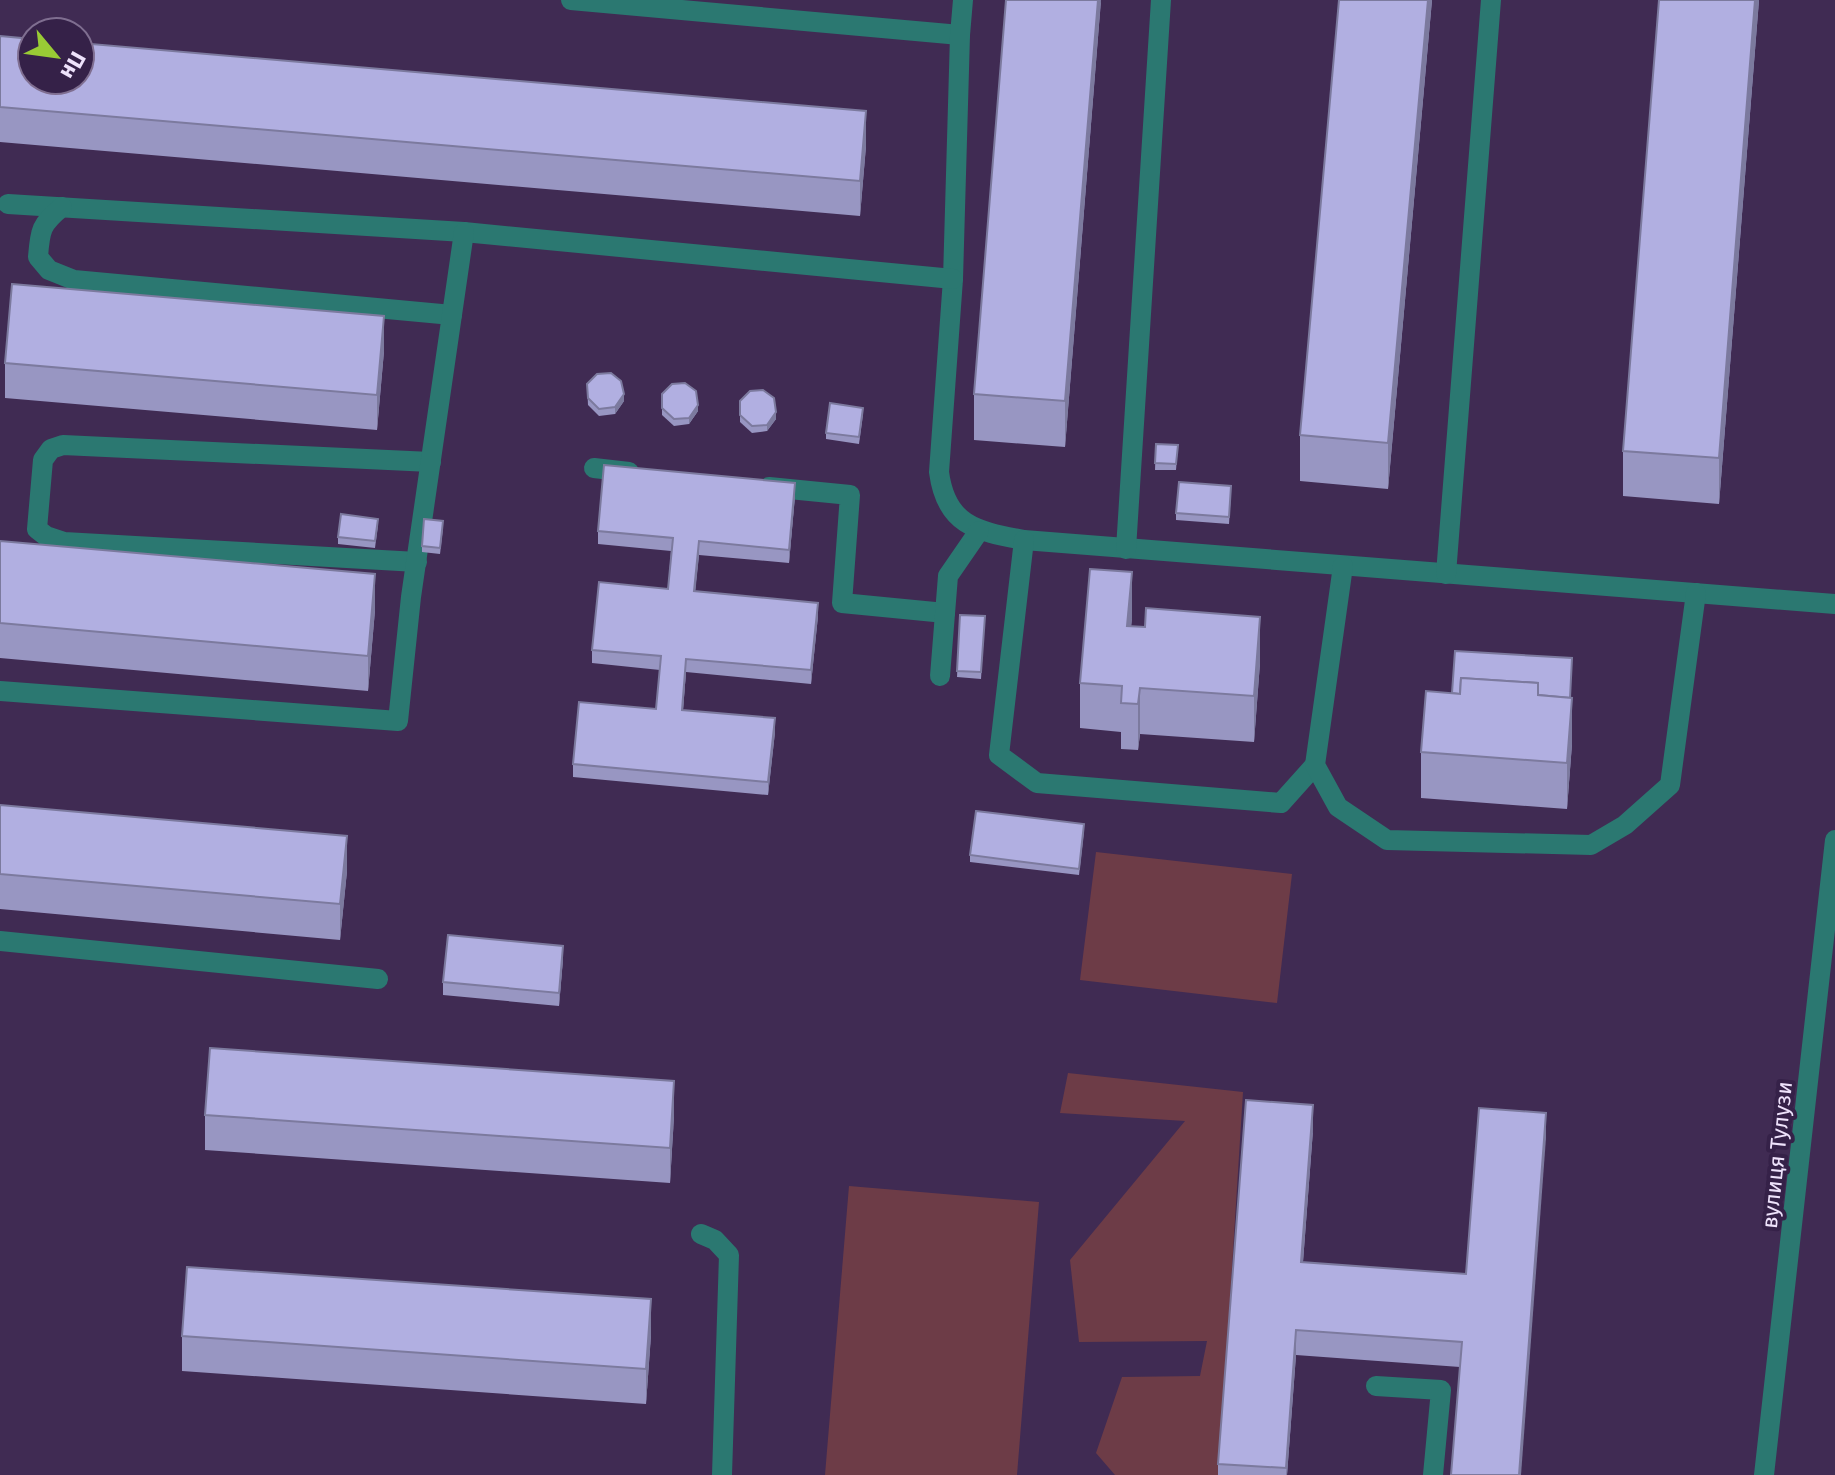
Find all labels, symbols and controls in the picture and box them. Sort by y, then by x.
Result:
north arrow [16,16,96,96]
text: Пн [55,47,92,84]
street label: вулиця Тулузи [1756,1080,1798,1230]

